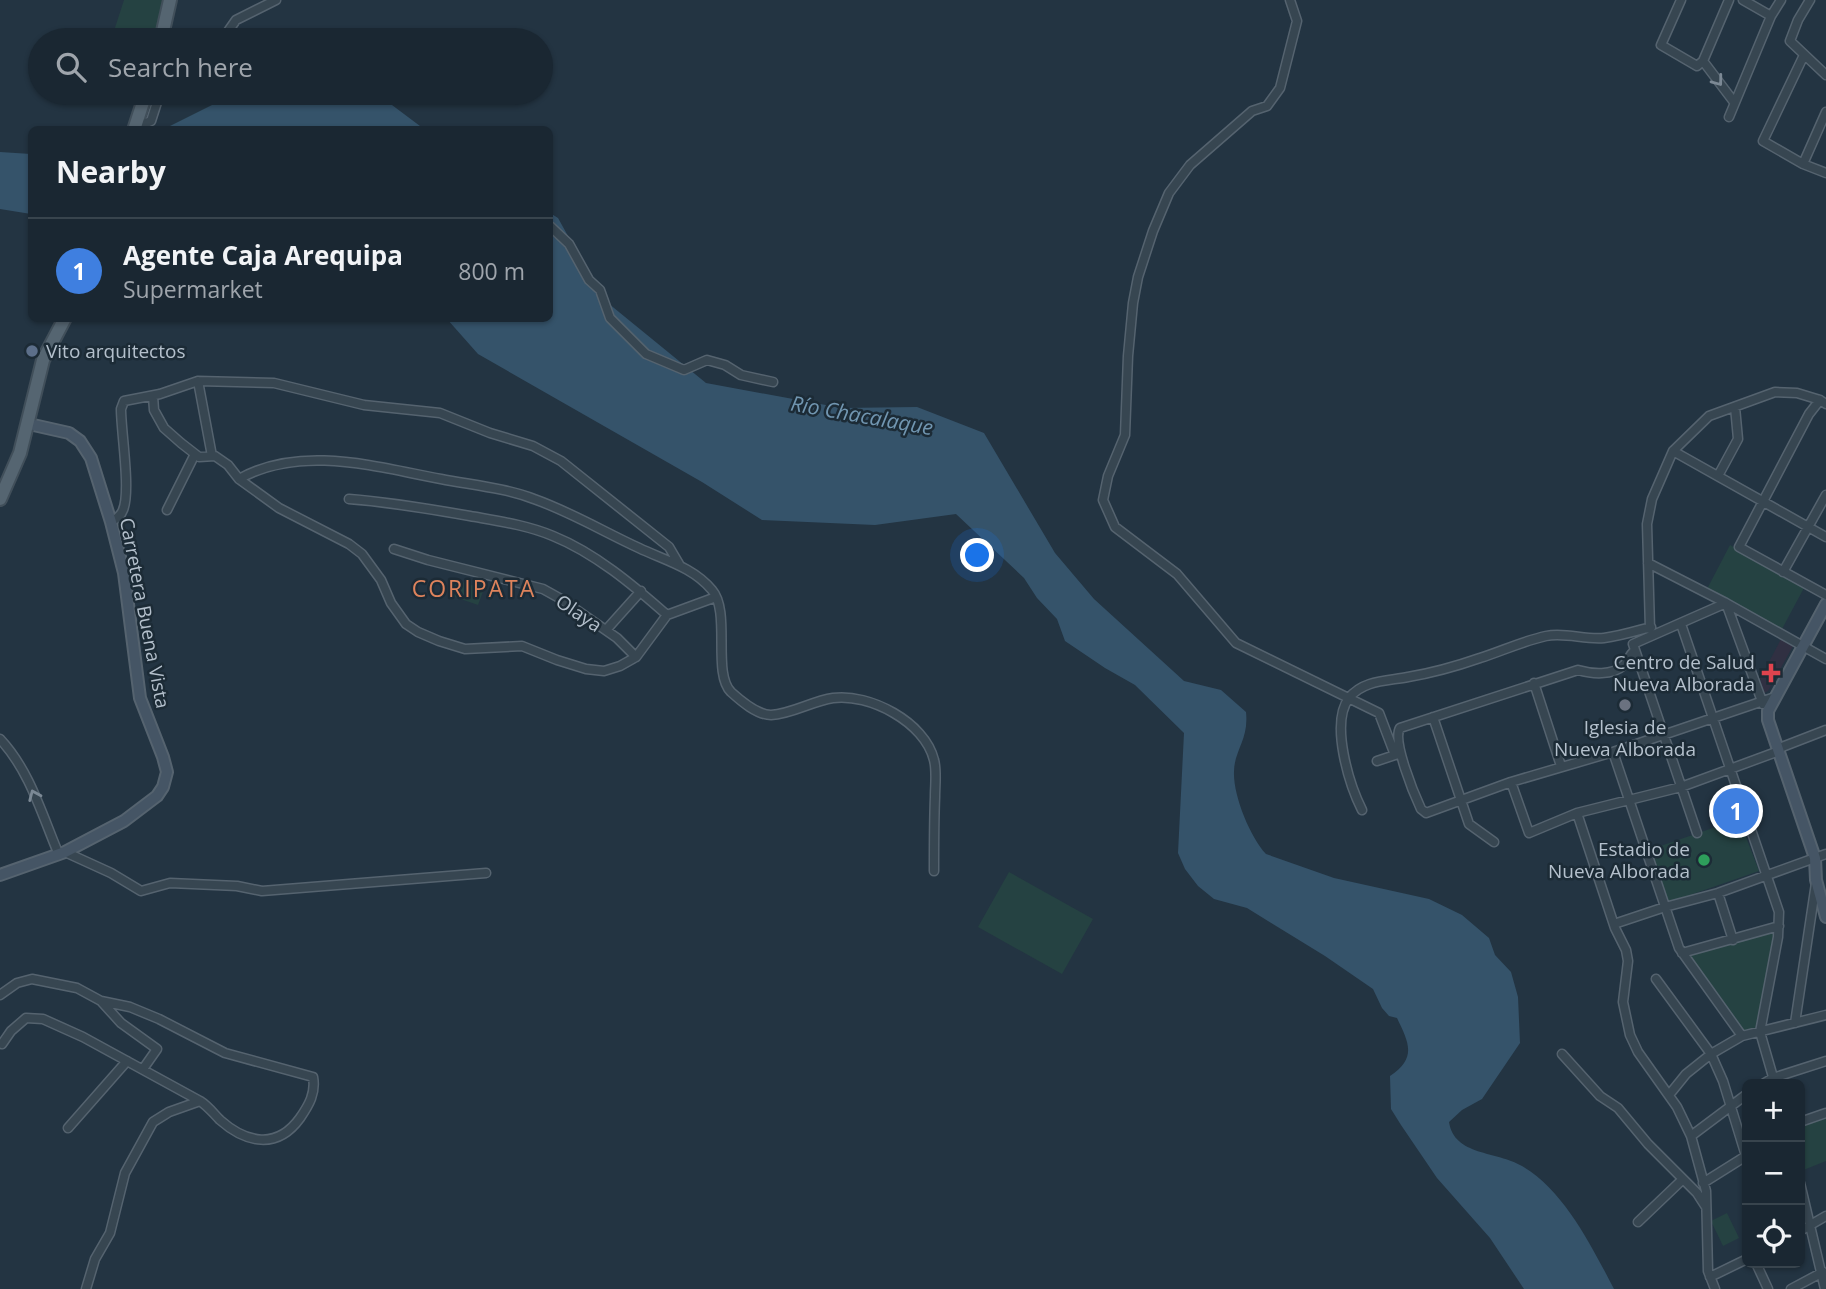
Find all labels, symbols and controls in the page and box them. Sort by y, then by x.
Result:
search box [28,28,553,105]
icon: search [52,48,90,86]
text: Search here [108,49,253,85]
one-way arrow [1710,74,1723,86]
text: Nearby [56,151,166,192]
text: Agente Caja Arequipa [123,237,403,273]
text: 1 [72,255,86,287]
text: 800 m [458,255,525,287]
text: Supermarket [123,273,263,305]
place label: Vito arquitectos [46,338,185,364]
marker: Vito arquitectos [24,343,40,359]
water label: Río Chacalaque [789,389,935,441]
street label: Carretera Buena Vista [114,515,176,711]
your location [960,538,994,572]
district label: CORIPATA [412,572,536,604]
street label: Olaya [551,588,607,638]
place label: Centro de Salud Nueva Alborada [1613,649,1755,697]
marker: Centro de Salud Nueva Alborada [1761,663,1781,683]
marker: Iglesia de Nueva Alborada [1617,697,1633,713]
place label: Iglesia de Nueva Alborada [1554,714,1696,762]
pin: 1 [1713,785,1759,837]
one-way arrow [28,789,42,802]
place label: Estadio de Nueva Alborada [1548,836,1690,884]
marker: Estadio de Nueva Alborada [1696,852,1712,868]
map controls [1742,1079,1805,1268]
button: + [1742,1079,1805,1142]
button: − [1742,1142,1805,1205]
button: locate [1742,1205,1805,1268]

